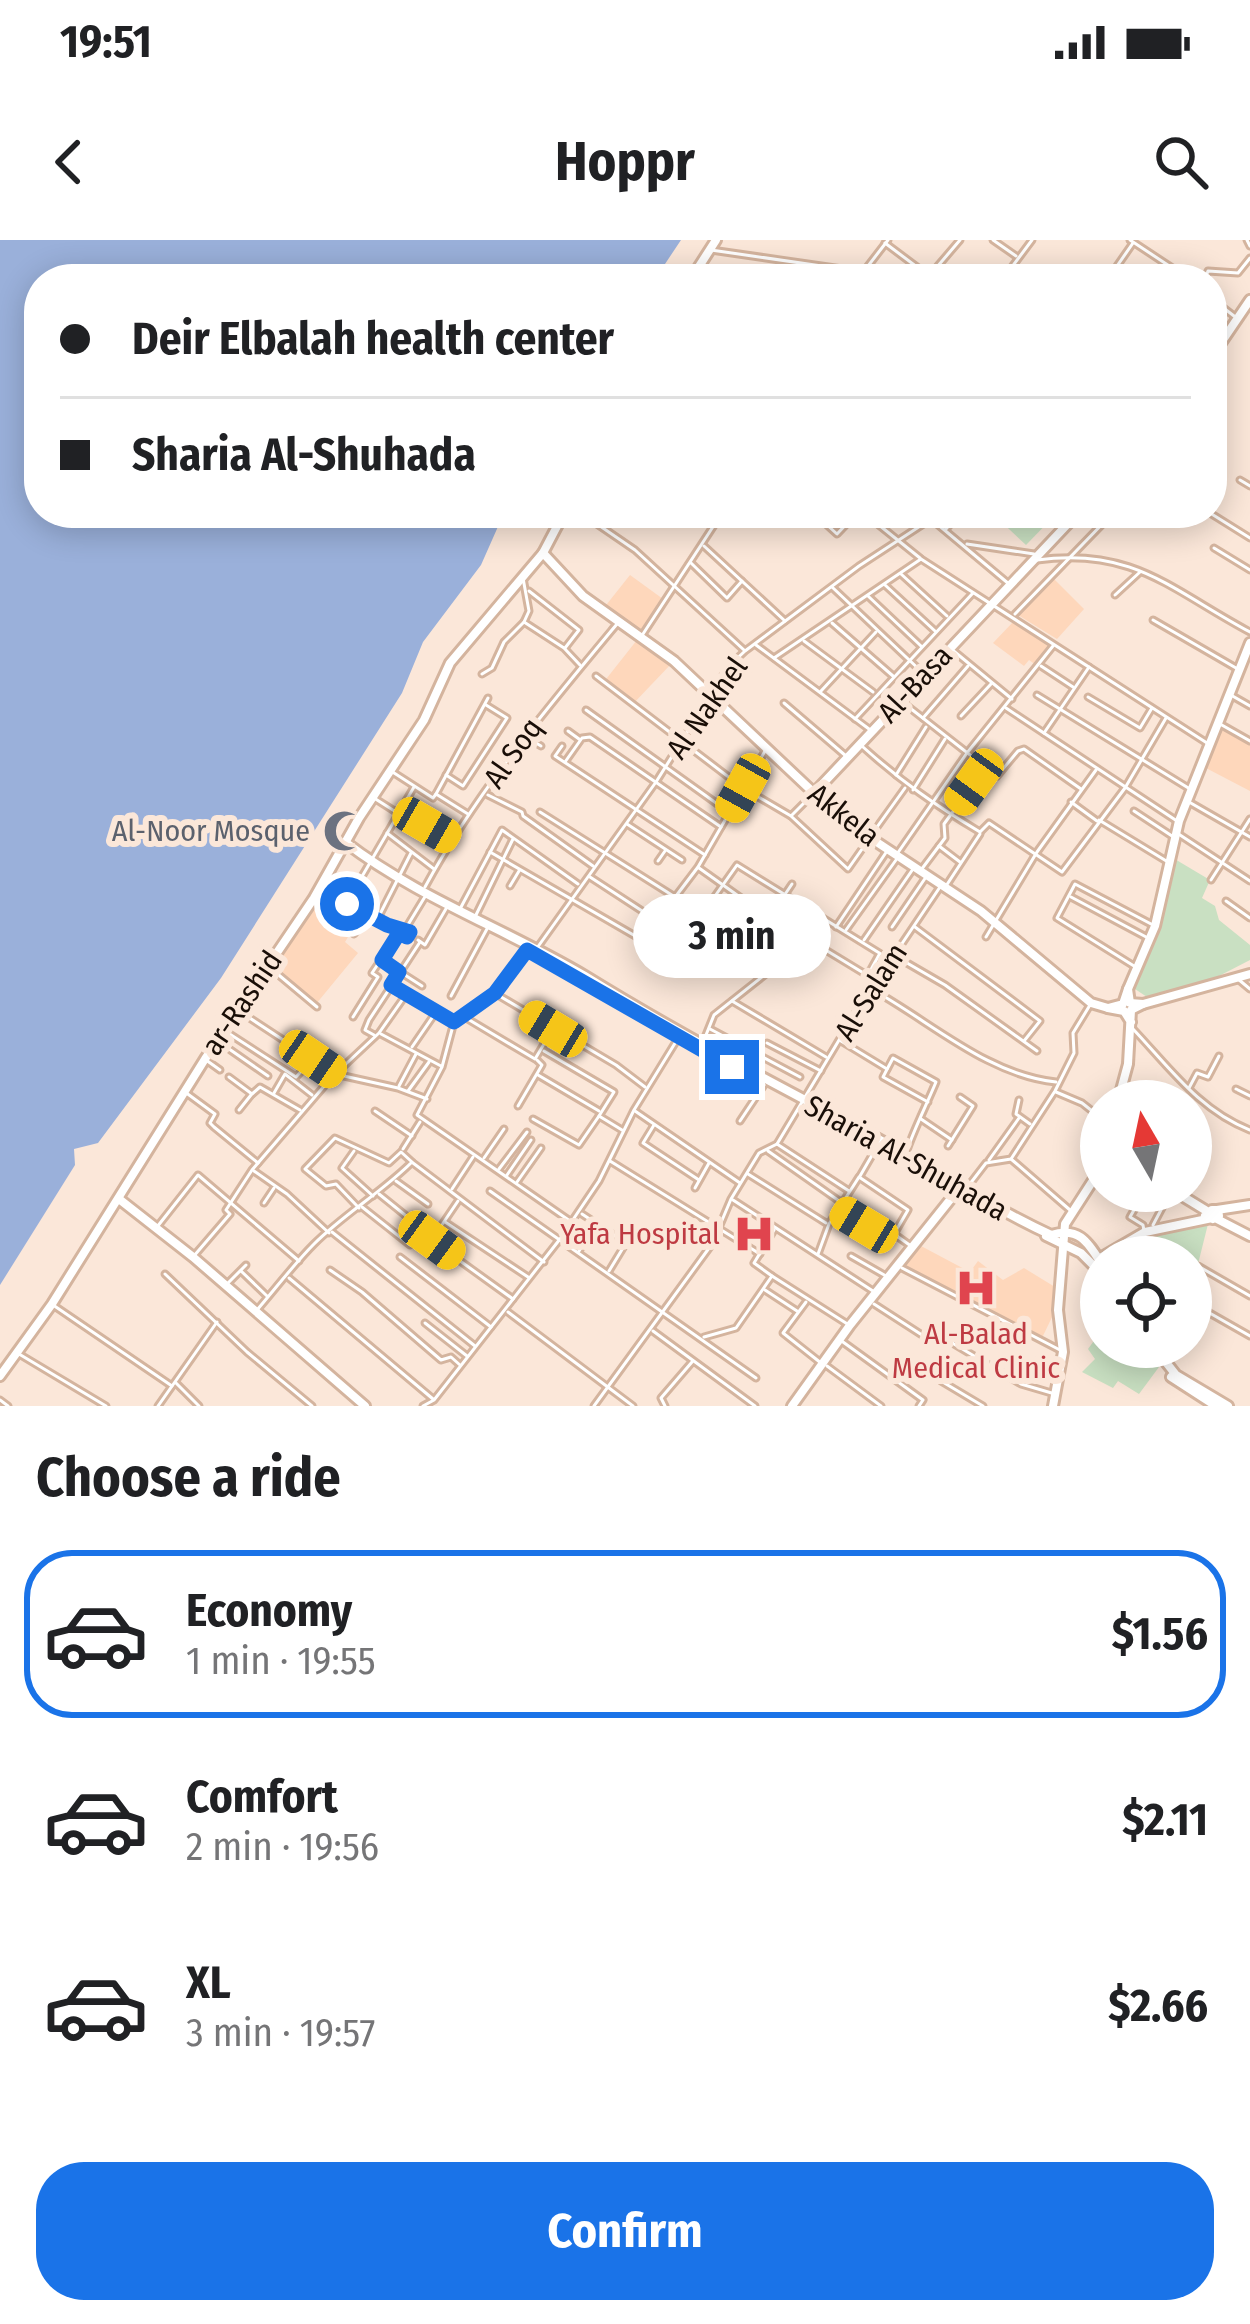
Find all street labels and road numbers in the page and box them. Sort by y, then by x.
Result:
street label: Al-Basa [870,638,960,730]
street label: Al Nakhel [659,650,755,766]
street label: Al Soq [476,711,550,795]
street label: Akkela [801,776,887,854]
street label: Al-Salam [827,937,915,1047]
street label: ar-Rashid [194,944,290,1062]
street label: Sharia Al-Shuhada [798,1087,1014,1229]

